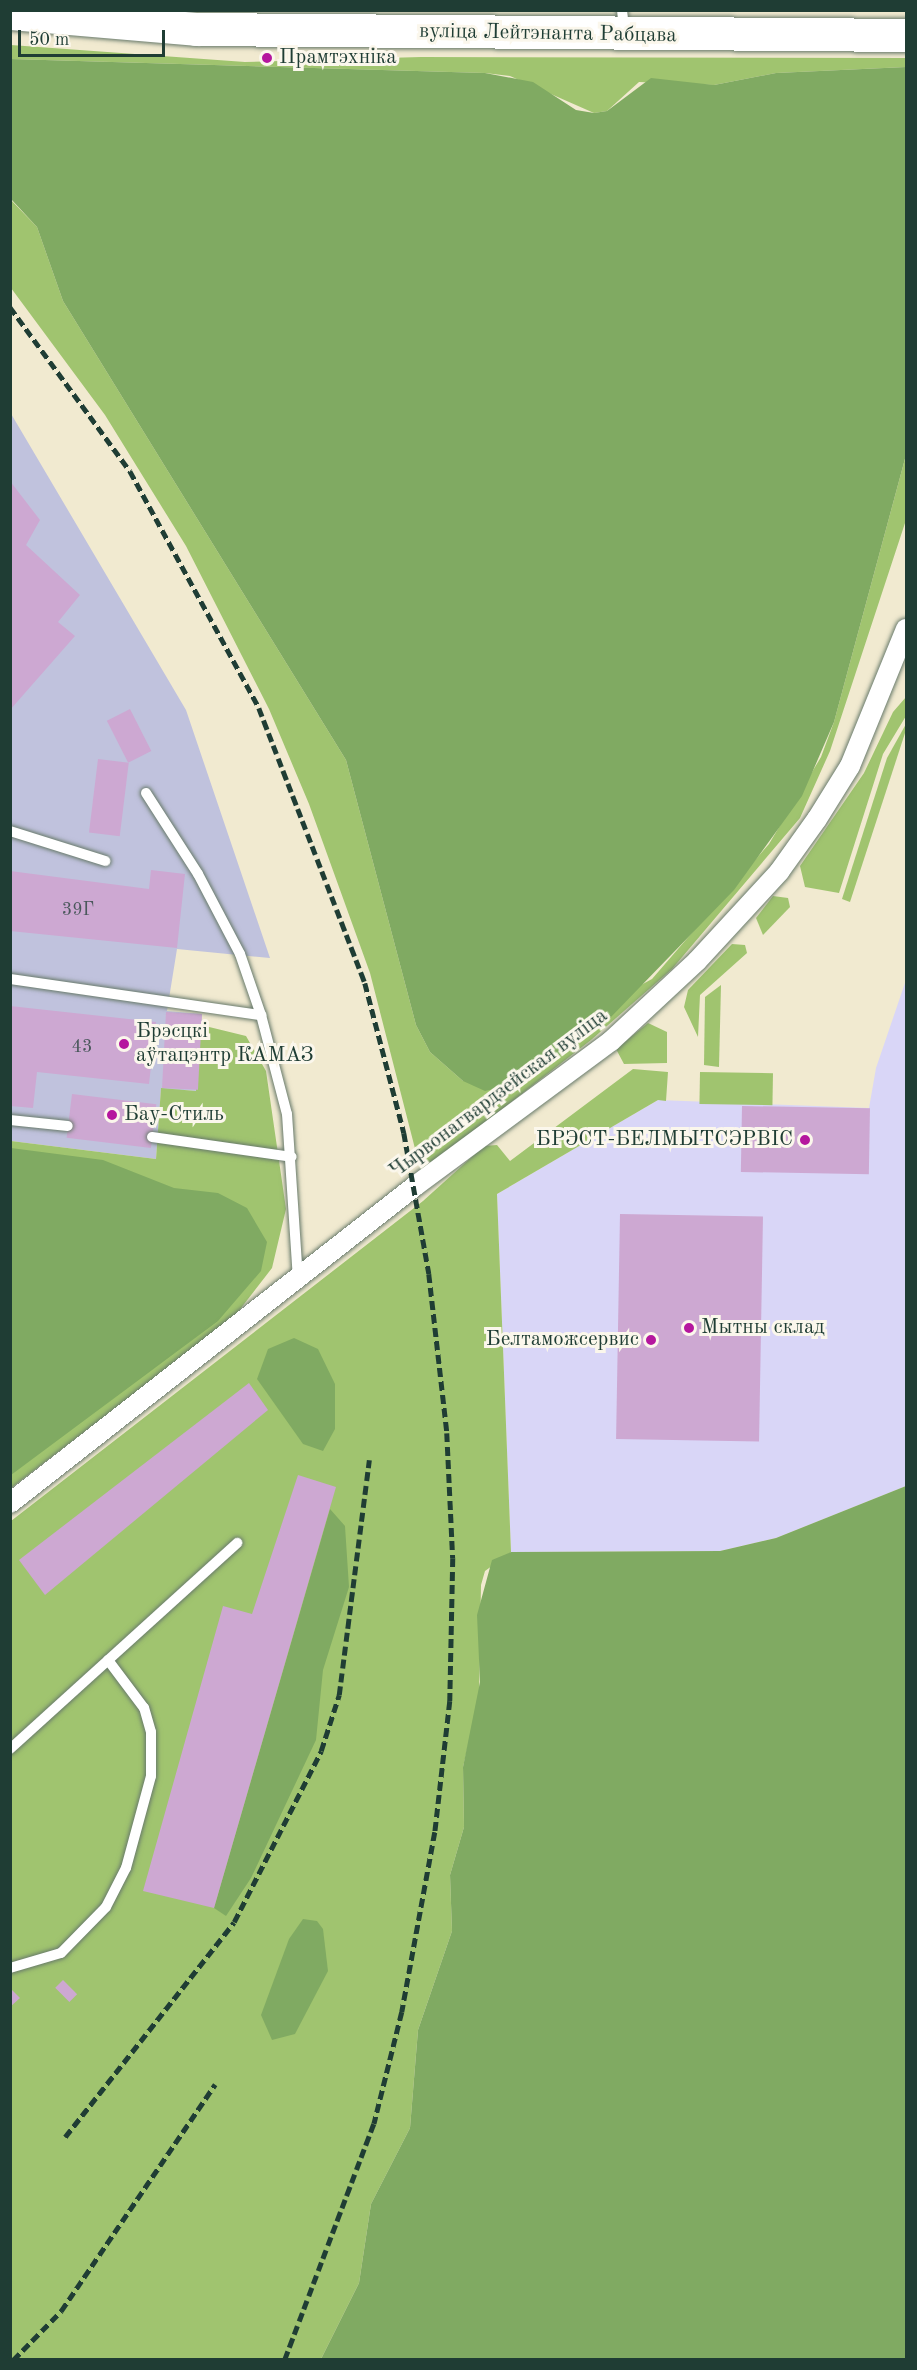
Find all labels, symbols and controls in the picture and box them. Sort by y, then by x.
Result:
scale bar [21,18,168,56]
street label: вуліца Лейтэнанта Рабцава [419,19,677,49]
text: 50 m [29,31,69,49]
place label: Прамтэхніка [279,45,397,71]
marker: Прамтэхніка [260,51,274,65]
house number: 39Г [62,899,94,921]
street label: Чырвонагвардзейская вуліца [385,1004,613,1184]
place label: Брэсцкі аўтацэнтр КАМАЗ [136,1019,314,1069]
house number: 43 [72,1036,92,1058]
marker: Брэсцкі аўтацэнтр КАМАЗ [117,1037,131,1051]
place label: Бау-Стиль [124,1102,224,1128]
marker: Бау-Стиль [105,1108,119,1122]
place label: БРЭСТ-БЕЛМЫТСЭРВІС [536,1127,793,1153]
marker: БРЭСТ-БЕЛМЫТСЭРВІС [798,1133,812,1147]
place label: Мытны склад [701,1315,825,1341]
marker: Мытны склад [682,1321,696,1335]
place label: Белтаможсервис [486,1327,639,1353]
marker: Белтаможсервис [644,1333,658,1347]

